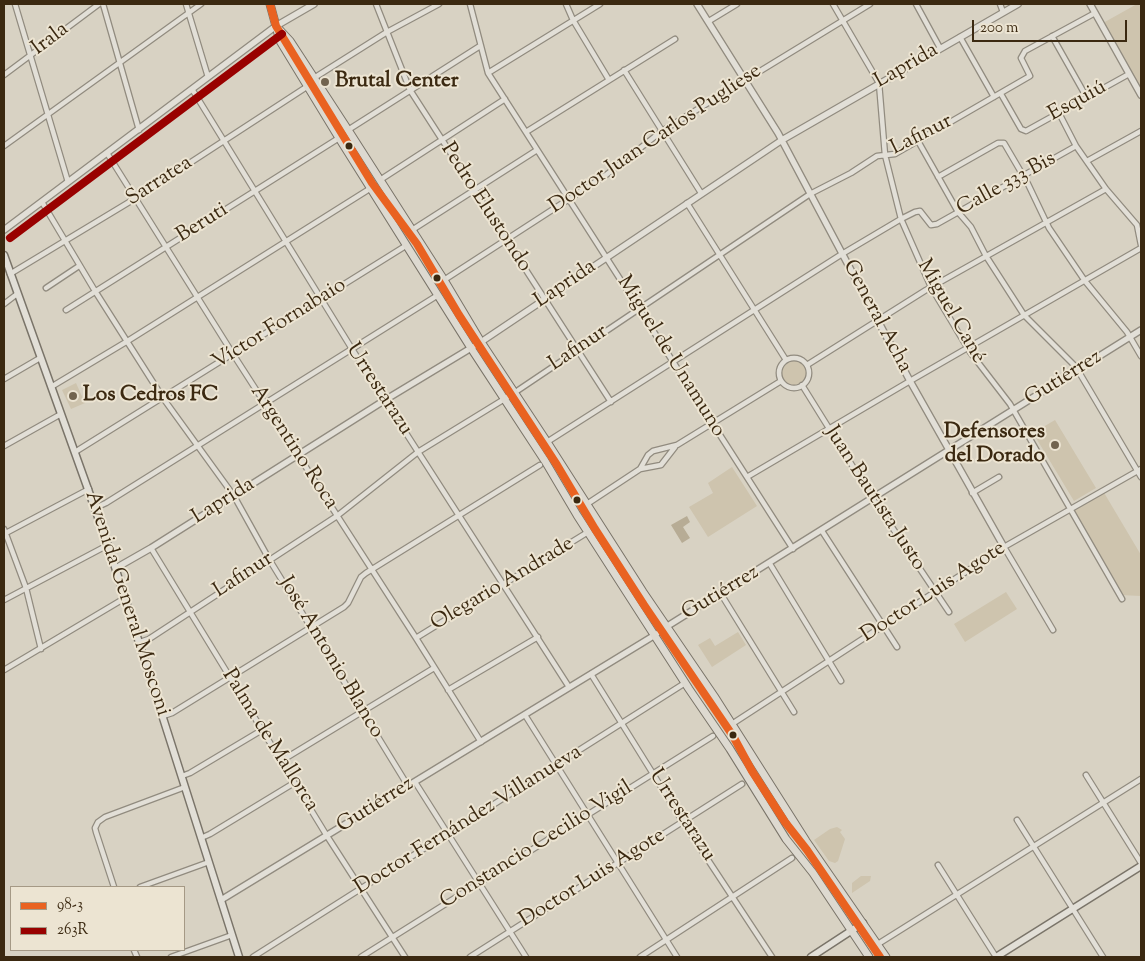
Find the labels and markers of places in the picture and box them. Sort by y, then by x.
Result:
place label: Brutal Center [335,69,459,95]
marker: Brutal Center [319,76,331,88]
unlabelled marker [344,141,354,151]
unlabelled marker [432,273,442,283]
place label: Los Cedros FC [83,383,218,409]
marker: Los Cedros FC [67,390,79,402]
place label: Defensores del Dorado [944,420,1045,470]
marker: Defensores del Dorado [1049,439,1061,451]
unlabelled marker [572,495,582,505]
unlabelled marker [728,730,738,740]

